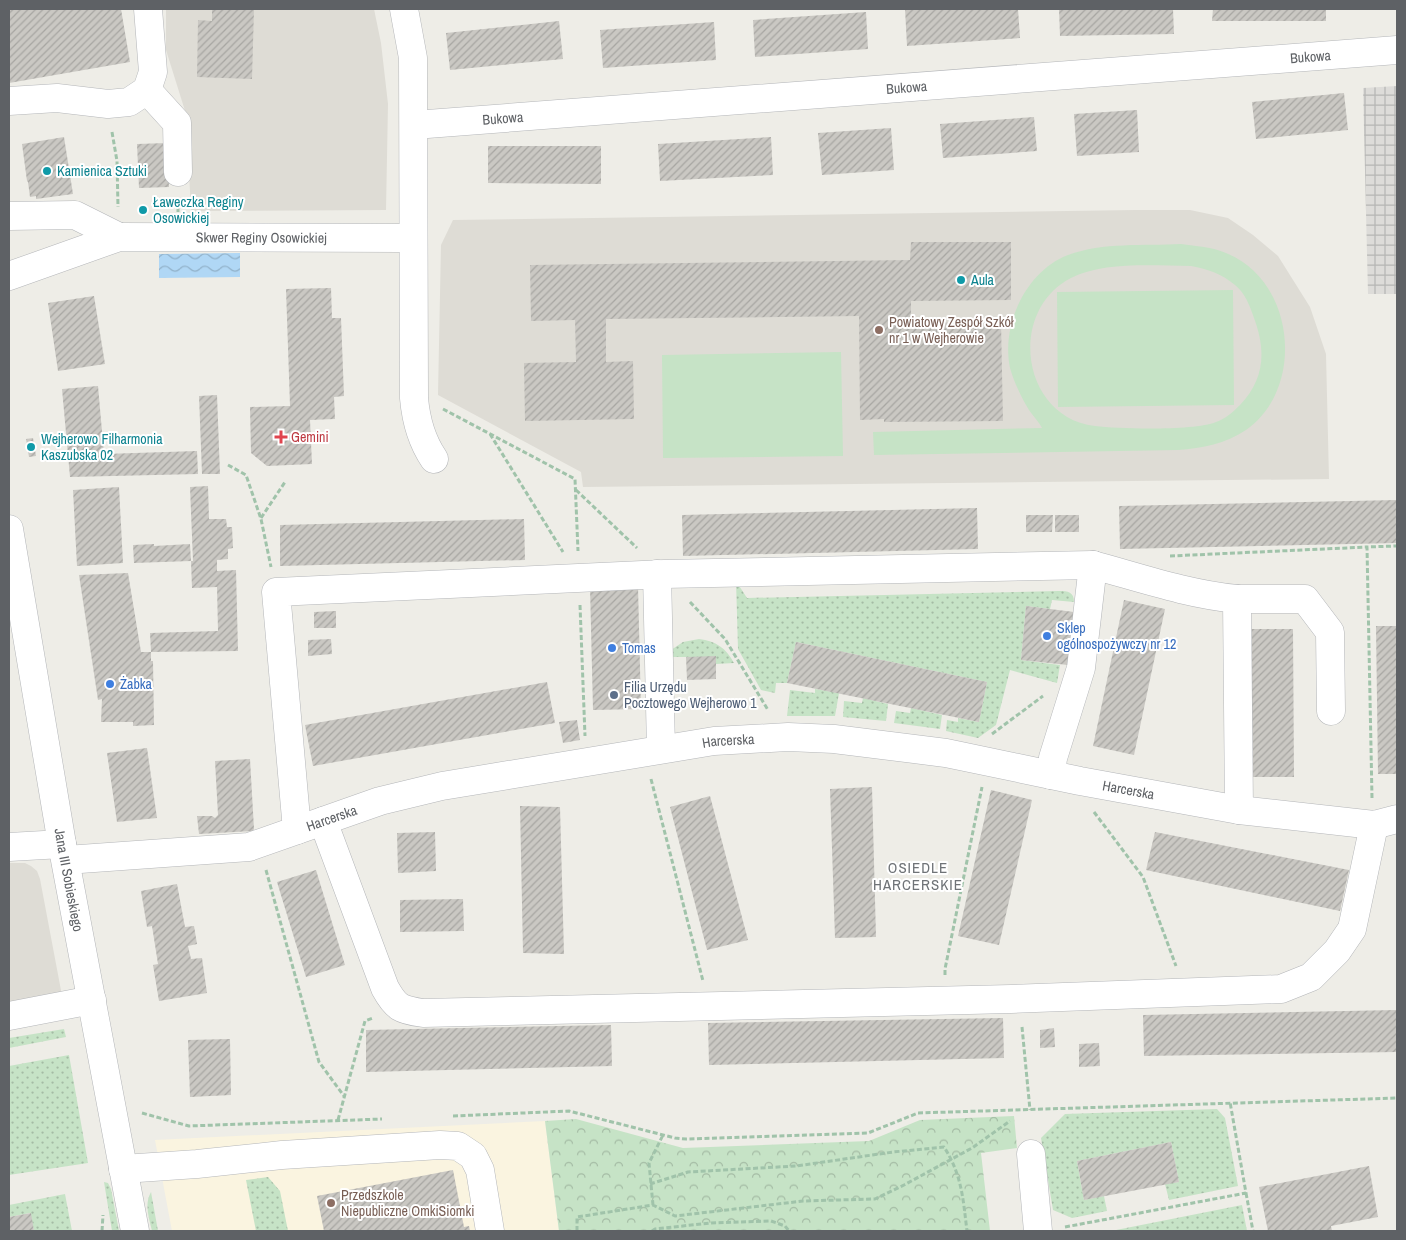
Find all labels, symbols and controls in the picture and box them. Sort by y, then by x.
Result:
street label: Bukowa [1289,46,1332,67]
street label: Bukowa [885,77,928,98]
street label: Bukowa [482,108,524,129]
place label: Kamienica Sztuki [57,162,147,180]
marker: Kamienica Sztuki [41,165,53,177]
place label: Ławeczka Reginy Osowickiej [153,193,244,227]
marker: Ławeczka Reginy Osowickiej [137,204,149,216]
street label: Skwer Reginy Osowickiej [196,228,327,247]
place label: Aula [970,271,995,289]
marker: Aula [955,274,967,286]
place label: Powiatowy Zespół Szkół nr 1 w Wejherowie [889,313,1015,347]
marker: Powiatowy Zespół Szkół nr 1 w Wejherowie [873,324,885,336]
place label: Gemini [291,428,329,446]
place label: Wejherowo Filharmonia Kaszubska 02 [41,430,163,464]
marker: Gemini [275,431,287,443]
marker: Wejherowo Filharmonia Kaszubska 02 [25,441,37,453]
place label: Sklep ogólnospożywczy nr 12 [1057,619,1176,653]
marker: Sklep ogólnospożywczy nr 12 [1041,630,1053,642]
place label: Tomas [622,639,656,657]
marker: Tomas [606,642,618,654]
place label: Żabka [120,675,153,693]
marker: Żabka [104,678,116,690]
place label: Filia Urzędu Pocztowego Wejherowo 1 [624,678,757,712]
marker: Filia Urzędu Pocztowego Wejherowo 1 [608,689,620,701]
street label: Harcerska [701,730,755,752]
street label: Harcerska [1101,776,1156,804]
street label: Harcerska [304,801,360,835]
street label: Jana III Sobieskiego [50,827,87,933]
district label: OSIEDLE HARCERSKIE [873,857,963,895]
place label: Przedszkole Niepubliczne OmkiSiomki [341,1186,474,1220]
marker: Przedszkole Niepubliczne OmkiSiomki [325,1197,337,1209]

